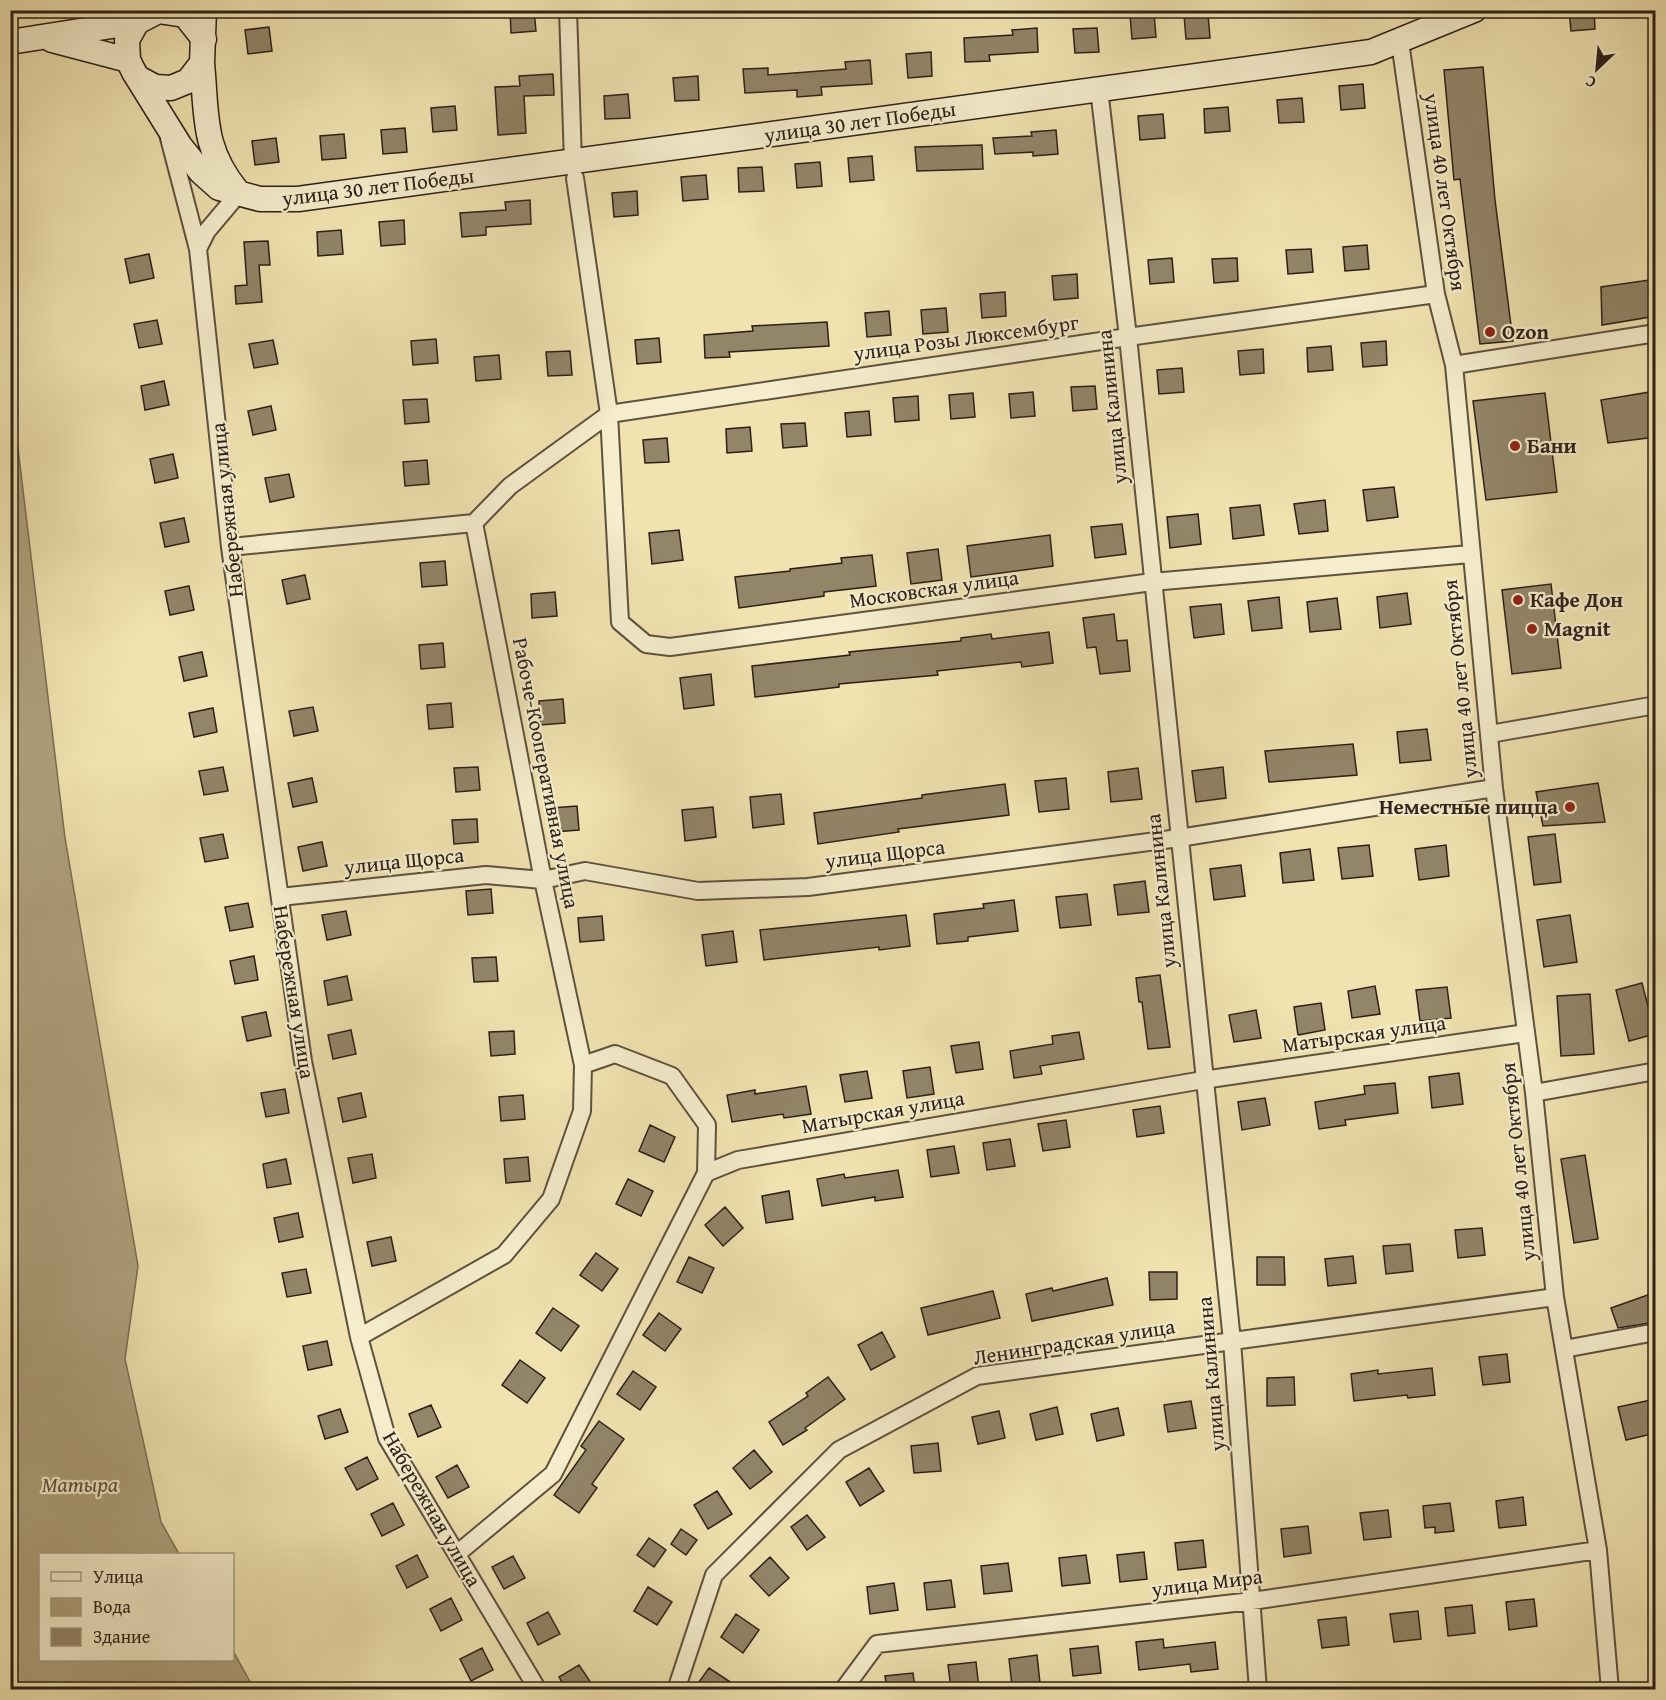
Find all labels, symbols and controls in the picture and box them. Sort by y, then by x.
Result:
north arrow [1567,39,1627,99]
text: С [1581,70,1600,95]
street label: улица 40 лет Октября [1416,90,1475,293]
street label: улица 30 лет Победы [761,93,958,150]
street label: улица 30 лет Победы [279,159,476,214]
street label: улица Розы Люксембург [850,306,1081,369]
place label: Ozon [1502,316,1549,347]
marker: Ozon [1483,325,1497,339]
street label: улица Калинина [1088,328,1135,487]
street label: Набережная улица [202,421,251,599]
place label: Бани [1527,430,1577,461]
marker: Бани [1508,439,1522,453]
street label: Московская улица [847,561,1021,616]
street label: улица 40 лет Октября [1434,578,1485,781]
place label: Кафе Дон [1530,584,1623,615]
marker: Кафе Дон [1511,593,1525,607]
place label: Magnit [1544,613,1611,644]
marker: Magnit [1525,622,1539,636]
street label: Рабоче-Кооперативная улица [505,635,588,911]
place label: Неместные пицца [1379,791,1558,822]
marker: Неместные пицца [1563,800,1577,814]
street label: улица Калинина [1137,812,1184,971]
street label: улица Щорса [822,831,947,876]
street label: улица Щорса [341,839,465,882]
street label: Набережная улица [265,903,324,1081]
street label: Матырская улица [1280,1007,1448,1060]
street label: улица 40 лет Октября [1492,1061,1543,1264]
street label: Матырская улица [799,1082,967,1141]
street label: улица Калинина [1188,1295,1233,1454]
street label: Ленинградская улица [971,1310,1177,1373]
street label: Набережная улица [375,1425,490,1592]
water label: Матыра [42,1468,118,1500]
legend [39,1553,234,1661]
street label: улица Мира [1149,1560,1264,1605]
text: Улица [93,1563,144,1590]
text: Вода [93,1593,131,1620]
text: Здание [93,1623,150,1650]

